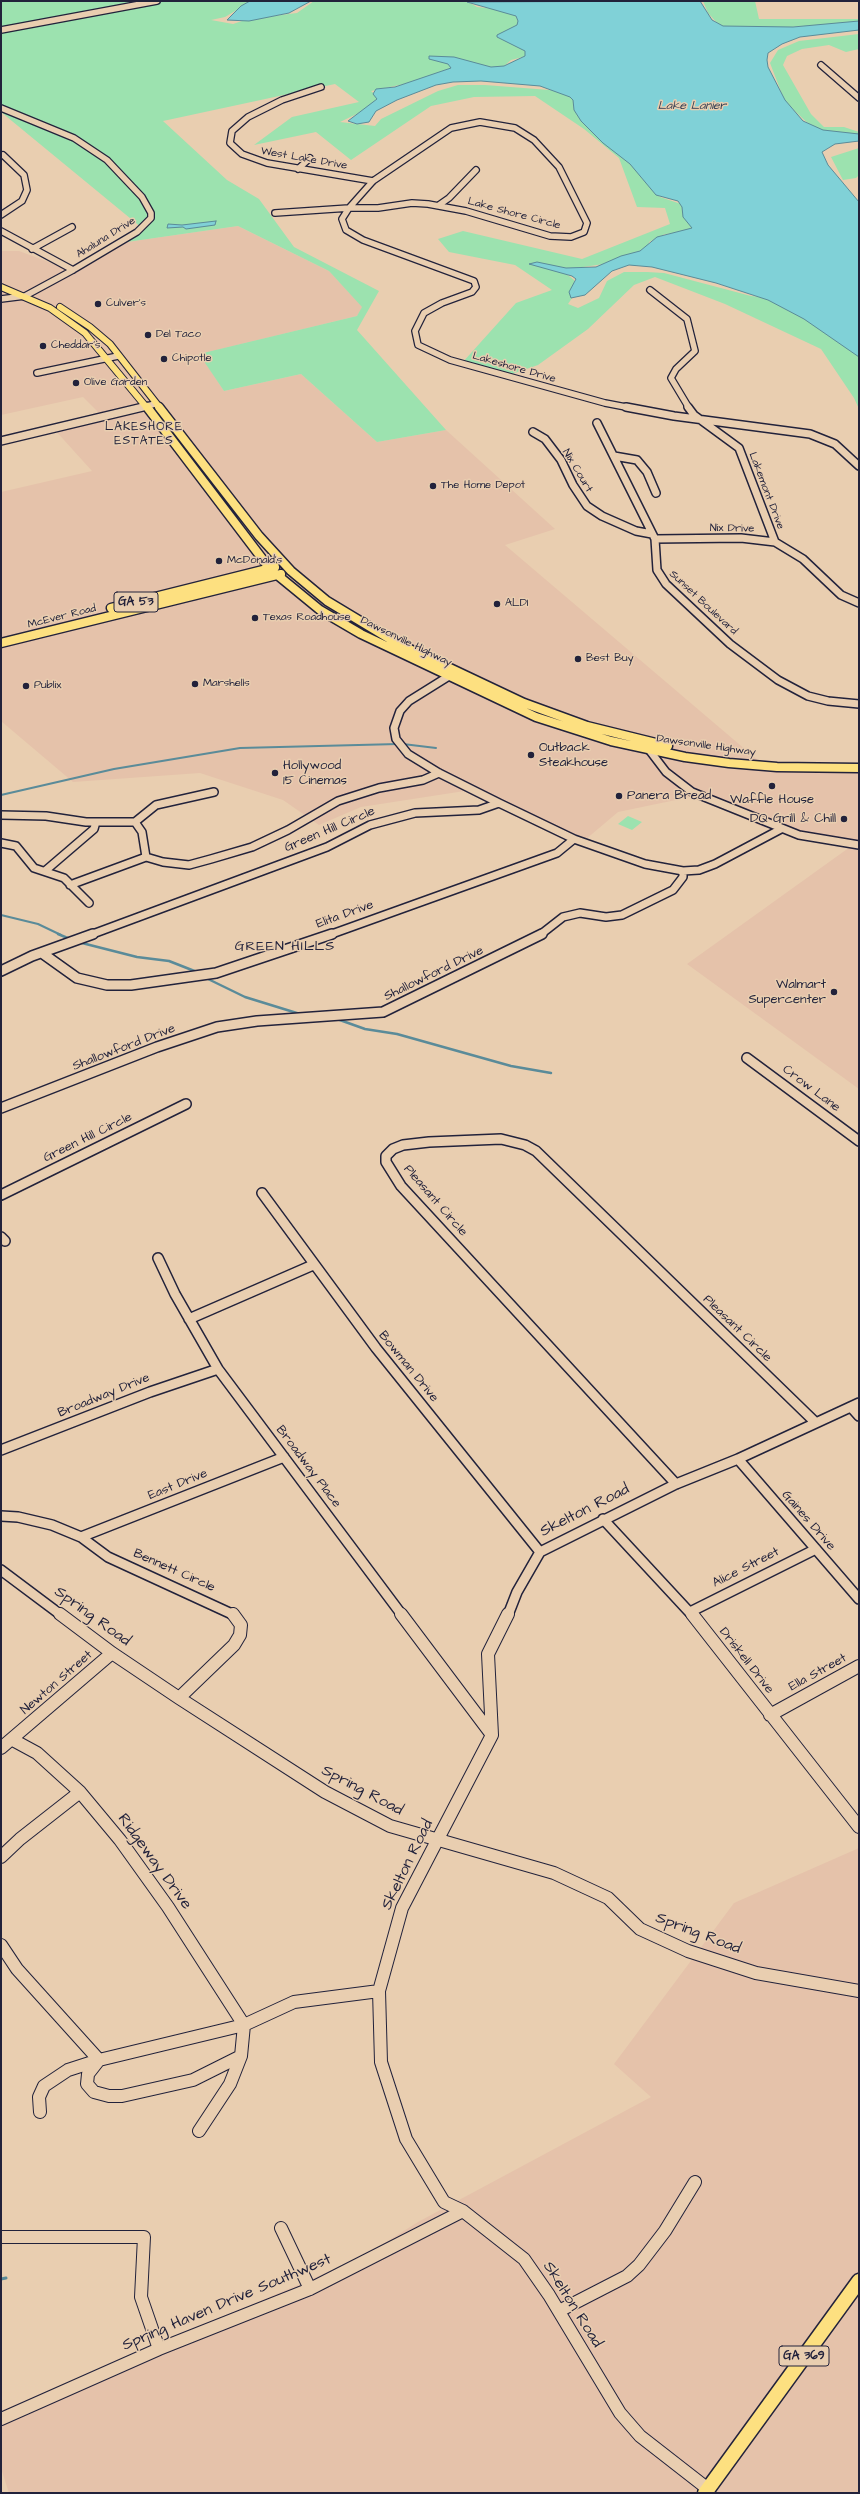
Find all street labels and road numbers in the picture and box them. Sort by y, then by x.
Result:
street label: West Lake Drive [260,145,348,173]
street label: Lake Shore Circle [466,195,562,233]
street label: Ahaluna Drive [74,215,138,261]
street label: Lakeshore Drive [471,350,557,386]
street label: Nix Court [559,447,595,495]
street label: Lakemont Drive [745,451,787,531]
street label: Nix Drive [710,522,754,536]
street label: Sunset Boulevard [666,568,740,638]
road number: GA 53 [114,592,158,612]
street label: McEver Road [26,602,98,632]
street label: Dawsonville Highway [358,614,454,670]
street label: Dawsonville Highway [656,733,756,759]
street label: Green Hill Circle [282,804,378,856]
street label: Elita Drive [314,897,376,933]
street label: Shallowford Drive [382,943,486,1005]
street label: Shallowford Drive [70,1021,178,1075]
street label: Crow Lane [779,1062,843,1116]
street label: Green Hill Circle [41,1110,135,1166]
street label: Pleasant Circle [400,1162,470,1240]
street label: Pleasant Circle [699,1292,775,1366]
street label: Bowman Drive [375,1328,441,1406]
street label: Broadway Drive [56,1370,152,1422]
street label: Broadway Place [272,1423,344,1511]
street label: East Drive [146,1466,210,1504]
street label: Skelton Road [537,1480,633,1542]
street label: Gaines Drive [778,1488,838,1554]
street label: Alice Street [710,1545,782,1591]
street label: Bennett Circle [131,1546,217,1596]
street label: Spring Road [50,1583,134,1651]
street label: Driskell Drive [715,1625,777,1697]
street label: Newton Street [18,1648,96,1718]
street label: Ella Street [786,1651,850,1695]
street label: Spring Road [318,1761,406,1821]
street label: Ridgeway Drive [113,1810,195,1914]
street label: Skelton Road [378,1817,438,1913]
street label: Spring Road [653,1909,743,1959]
street label: Spring Haven Drive Southwest [120,2250,334,2356]
street label: Skelton Road [538,2258,606,2352]
road number: GA 369 [779,2346,829,2366]

